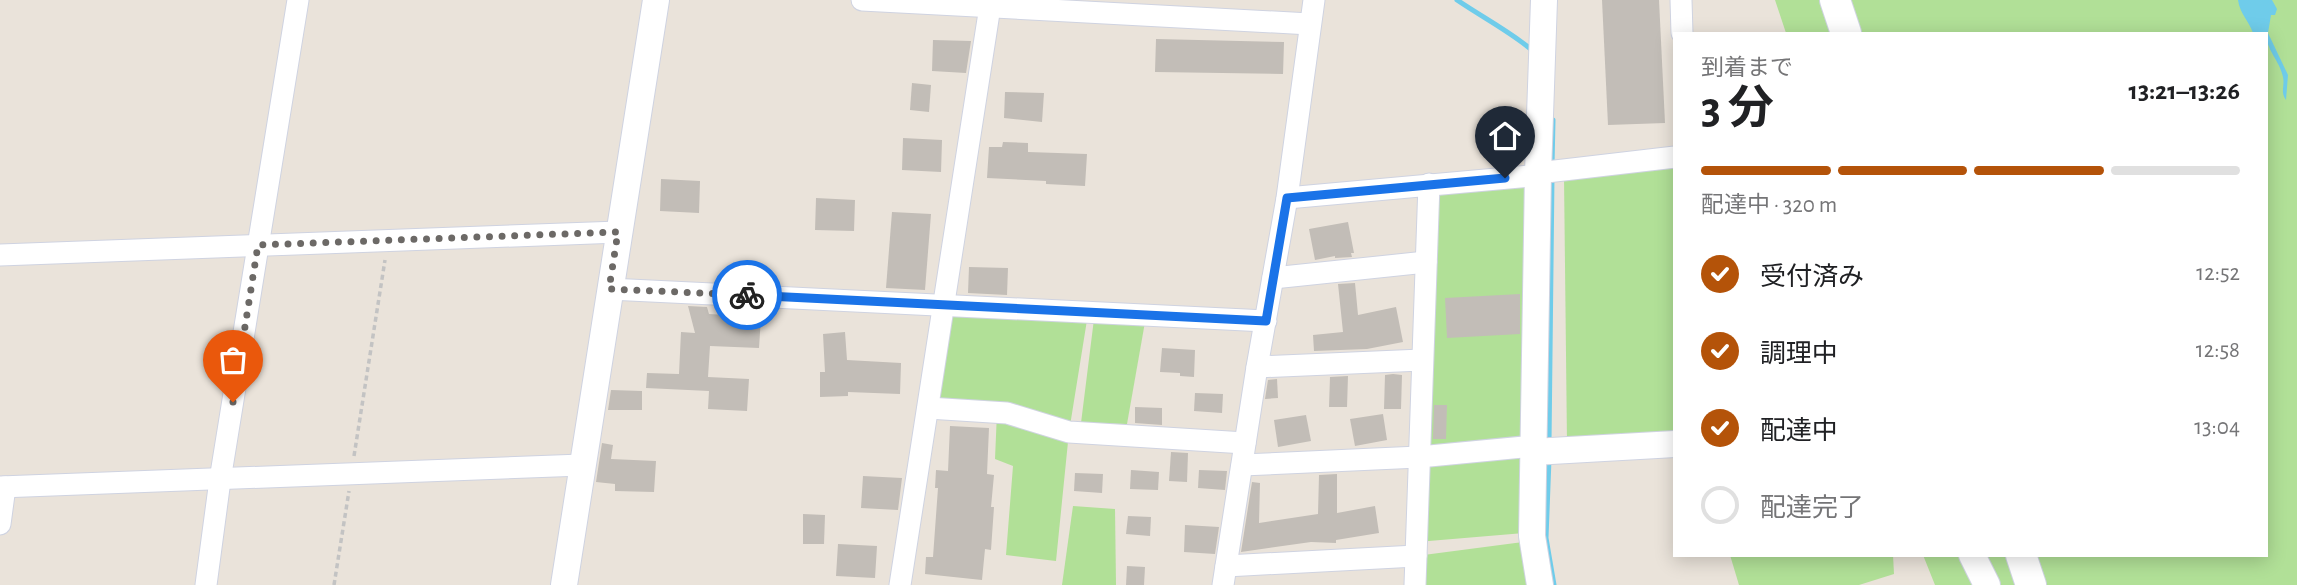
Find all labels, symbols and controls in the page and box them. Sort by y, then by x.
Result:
text: 到着まで [1701,57,1793,80]
text: 13:21–13:26 [2129,78,2240,104]
text: 3 分 [1701,86,1774,132]
pin [1475,106,1535,178]
icon: home [1486,117,1524,155]
text: 配達中 · 320 m [1701,194,1837,217]
icon: check [1701,255,1739,293]
courier [712,260,782,330]
text: 12:52 [2196,262,2240,285]
text: 受付済み [1760,264,1864,290]
icon: bike [728,276,766,314]
pin [203,330,263,402]
icon: check [1701,332,1739,370]
text: 12:58 [2196,339,2240,362]
icon: bag [214,341,252,379]
text: 調理中 [1760,341,1838,367]
icon: check [1701,409,1739,447]
text: 13:04 [2194,416,2240,439]
text: 配達中 [1760,418,1838,444]
text: 配達完了 [1760,495,1864,521]

